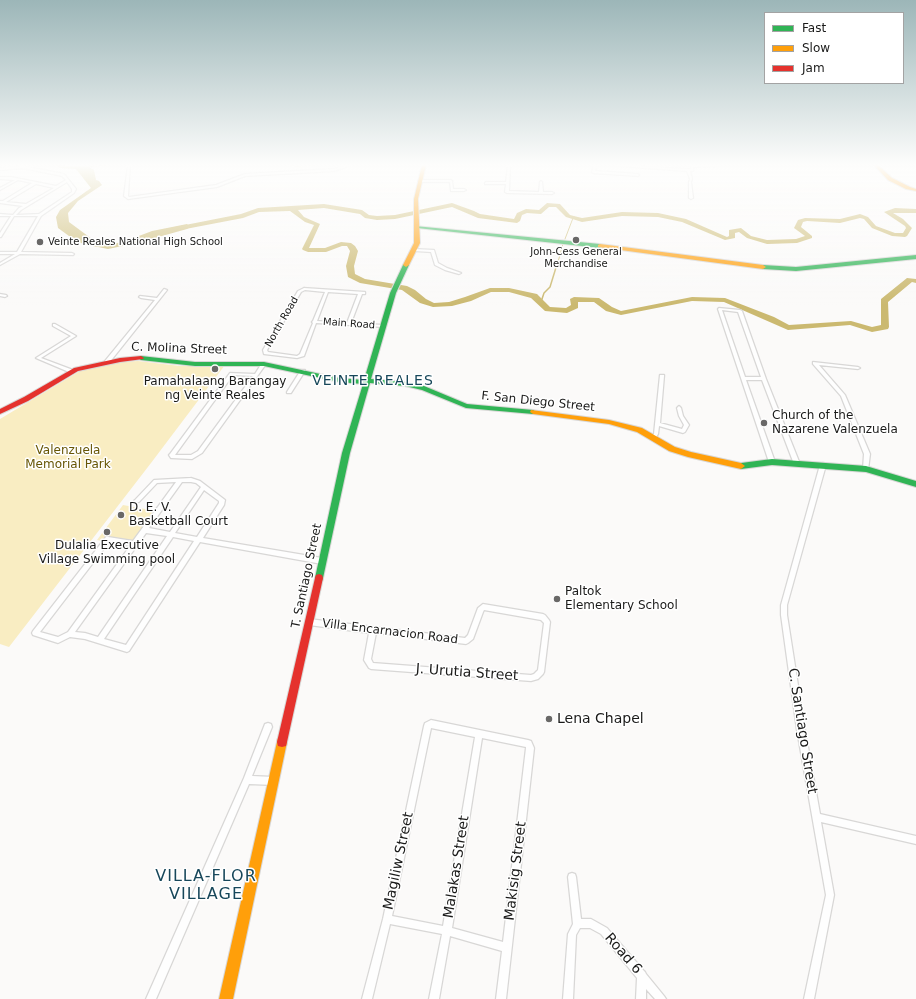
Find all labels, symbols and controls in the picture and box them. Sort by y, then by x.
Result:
legend [764,12,904,84]
text: Fast [802,21,826,35]
text: Slow [802,41,830,55]
text: Jam [802,61,825,75]
marker: John-Cess General Merchandise [571,235,581,245]
place label: Veinte Reales National High School [48,236,223,248]
marker: Veinte Reales National High School [35,237,45,247]
place label: John-Cess General Merchandise [530,246,622,270]
street label: North Road [263,295,301,349]
street label: Main Road [323,316,375,332]
street label: C. Molina Street [131,340,227,358]
marker: Pamahalaang Barangay ng Veinte Reales [210,364,220,374]
district label: VEINTE REALES [312,373,434,389]
place label: Pamahalaang Barangay ng Veinte Reales [144,375,286,403]
street label: F. San Diego Street [480,389,596,415]
place label: Church of the Nazarene Valenzuela [772,409,898,437]
marker: Church of the Nazarene Valenzuela [759,418,769,428]
park label: Valenzuela Memorial Park [25,444,111,472]
place label: D. E. V. Basketball Court [129,501,228,529]
marker: D. E. V. Basketball Court [116,510,126,520]
street label: T. Santiago Street [289,522,325,630]
marker: Dulalia Executive Village Swimming pool [102,527,112,537]
place label: Dulalia Executive Village Swimming pool [39,539,175,567]
place label: Paltok Elementary School [565,585,678,613]
marker: Paltok Elementary School [552,594,562,604]
street label: Villa Encarnacion Road [321,617,459,647]
street label: J. Urutia Street [415,661,519,685]
street label: C. Santiago Street [784,667,820,795]
place label: Lena Chapel [557,711,644,727]
marker: Lena Chapel [544,714,554,724]
street label: Magiliw Street [380,811,418,911]
street label: Malakas Street [441,814,473,920]
street label: Makisig Street [502,820,530,922]
district label: VILLA-FLOR VILLAGE [155,867,257,905]
street label: Road 6 [601,930,645,978]

